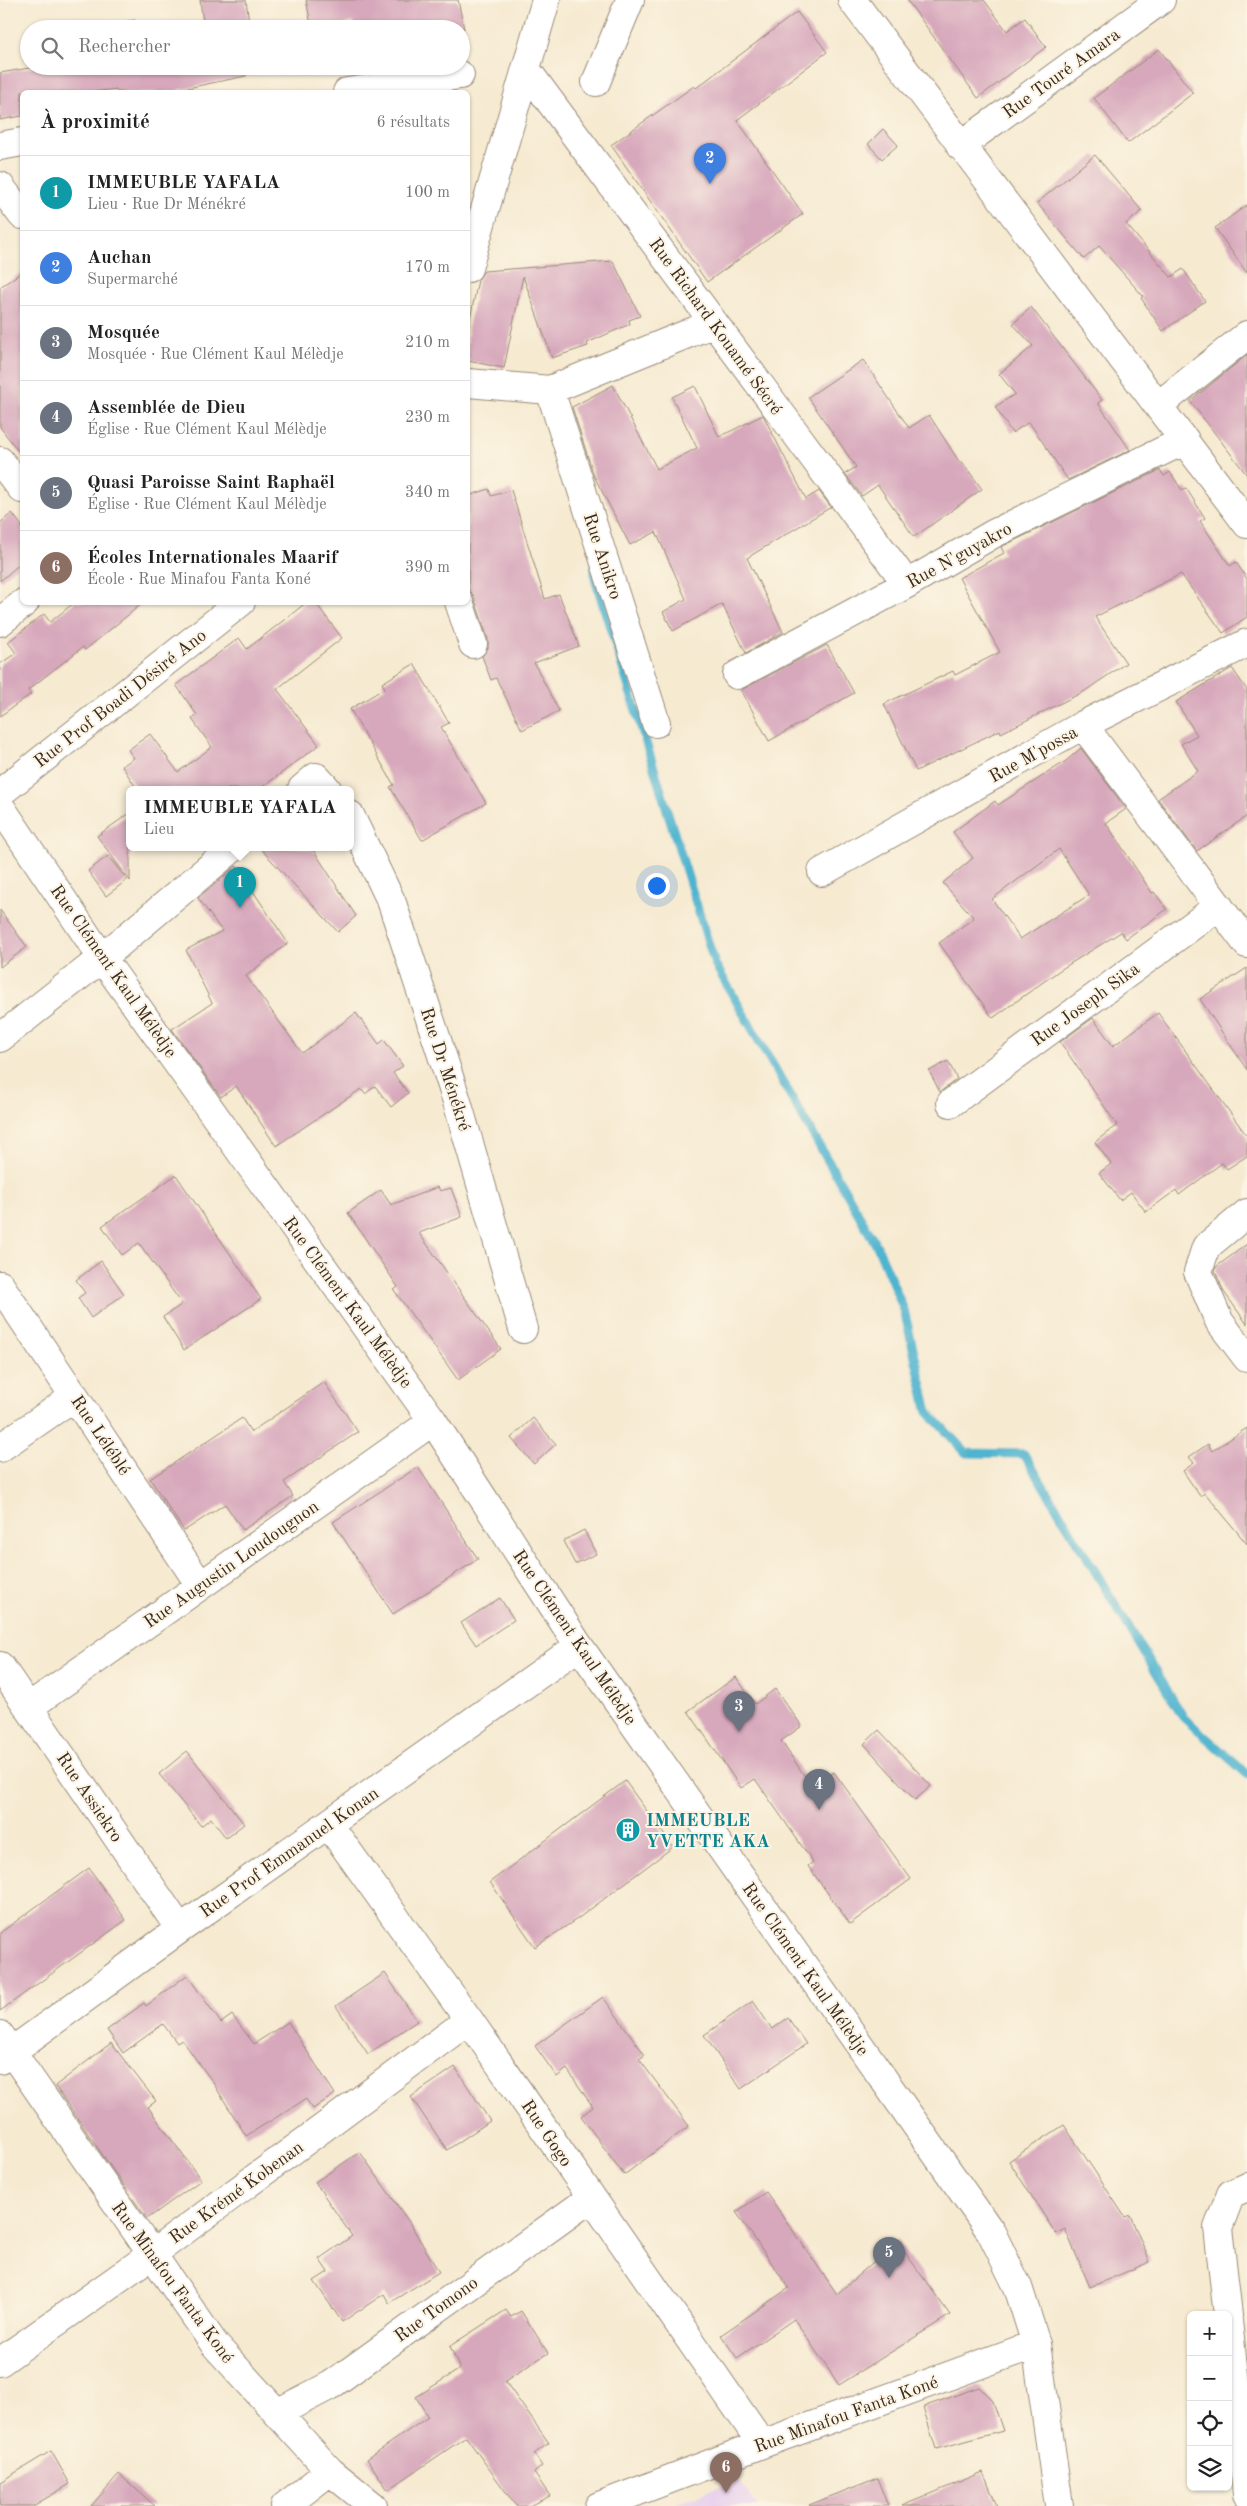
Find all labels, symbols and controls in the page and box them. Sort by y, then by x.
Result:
search box [20,20,470,75]
street label: Rue Touré Amara [1000,25,1124,122]
icon: search [38,34,66,62]
text: Rechercher [78,38,171,57]
text: À proximité [40,112,150,133]
text: 6 résultats [376,115,450,131]
pin: 2 [694,143,726,184]
text: IMMEUBLE YAFALA [87,174,280,193]
text: 1 [51,185,61,201]
text: 100 m [405,185,450,201]
text: Lieu · Rue Dr Ménékré [87,197,246,213]
street label: Rue Richard Kouamé Sécré [645,235,785,418]
text: Auchan [87,249,152,268]
text: 2 [51,260,61,276]
text: 170 m [405,260,450,276]
text: Supermarché [87,272,178,288]
text: Mosquée [87,324,160,343]
text: 3 [51,335,61,351]
text: 210 m [405,335,450,351]
text: Mosquée · Rue Clément Kaul Mélèdje [87,347,344,363]
text: Assemblée de Dieu [87,399,245,418]
text: 4 [51,410,61,426]
text: 230 m [405,410,450,426]
text: Église · Rue Clément Kaul Mélèdje [87,422,327,438]
text: Quasi Paroisse Saint Raphaël [87,474,335,493]
text: 5 [51,485,61,501]
text: 340 m [405,485,450,501]
text: Église · Rue Clément Kaul Mélèdje [87,497,327,513]
street label: Rue Anikro [580,511,625,602]
street label: Rue N'guyakro [904,520,1015,592]
text: Écoles Internationales Maarif [87,549,338,568]
text: 6 [51,560,61,576]
text: 390 m [405,560,450,576]
text: École · Rue Minafou Fanta Koné [87,572,311,588]
street label: Rue Prof Boadi Désiré Ano [31,626,210,771]
street label: Rue M'possa [986,723,1081,787]
popup [126,786,354,851]
text: IMMEUBLE YAFALA [143,799,337,818]
text: Lieu [143,822,174,838]
pin: 1 [224,867,256,908]
your location [644,873,670,899]
street label: Rue Clément Kaul Mélèdje [47,882,180,1061]
street label: Rue Joseph Sika [1028,960,1143,1050]
street label: Rue Dr Ménékré [417,1005,473,1133]
street label: Rue Clément Kaul Mélèdje [279,1214,415,1391]
street label: Rue Léléblé [67,1393,133,1479]
street label: Rue Augustin Loudougnon [141,1497,323,1632]
street label: Rue Clément Kaul Mélèdje [509,1547,639,1728]
pin: 3 [723,1691,755,1732]
street label: Rue Assiekro [53,1749,126,1846]
pin: 4 [803,1769,835,1810]
street label: Rue Prof Emmanuel Konan [197,1784,382,1921]
place label: IMMEUBLE YVETTE AKA [646,1812,770,1851]
building icon: IMMEUBLE YVETTE AKA [615,1817,641,1843]
street label: Rue Clément Kaul Mélèdje [739,1880,872,2059]
street label: Rue Gogo [517,2097,575,2170]
street label: Rue Krémé Kobenan [166,2138,307,2247]
street label: Rue Minafou Fanta Koné [108,2199,237,2366]
pin: 5 [873,2237,905,2278]
street label: Rue Tomono [392,2274,482,2346]
map controls [1187,2311,1232,2491]
button: + [1187,2311,1232,2356]
button: − [1187,2356,1232,2401]
street label: Rue Minafou Fanta Koné [752,2373,941,2457]
button: locate [1187,2401,1232,2446]
button: layers [1187,2446,1232,2491]
pin: 6 [710,2452,742,2493]

